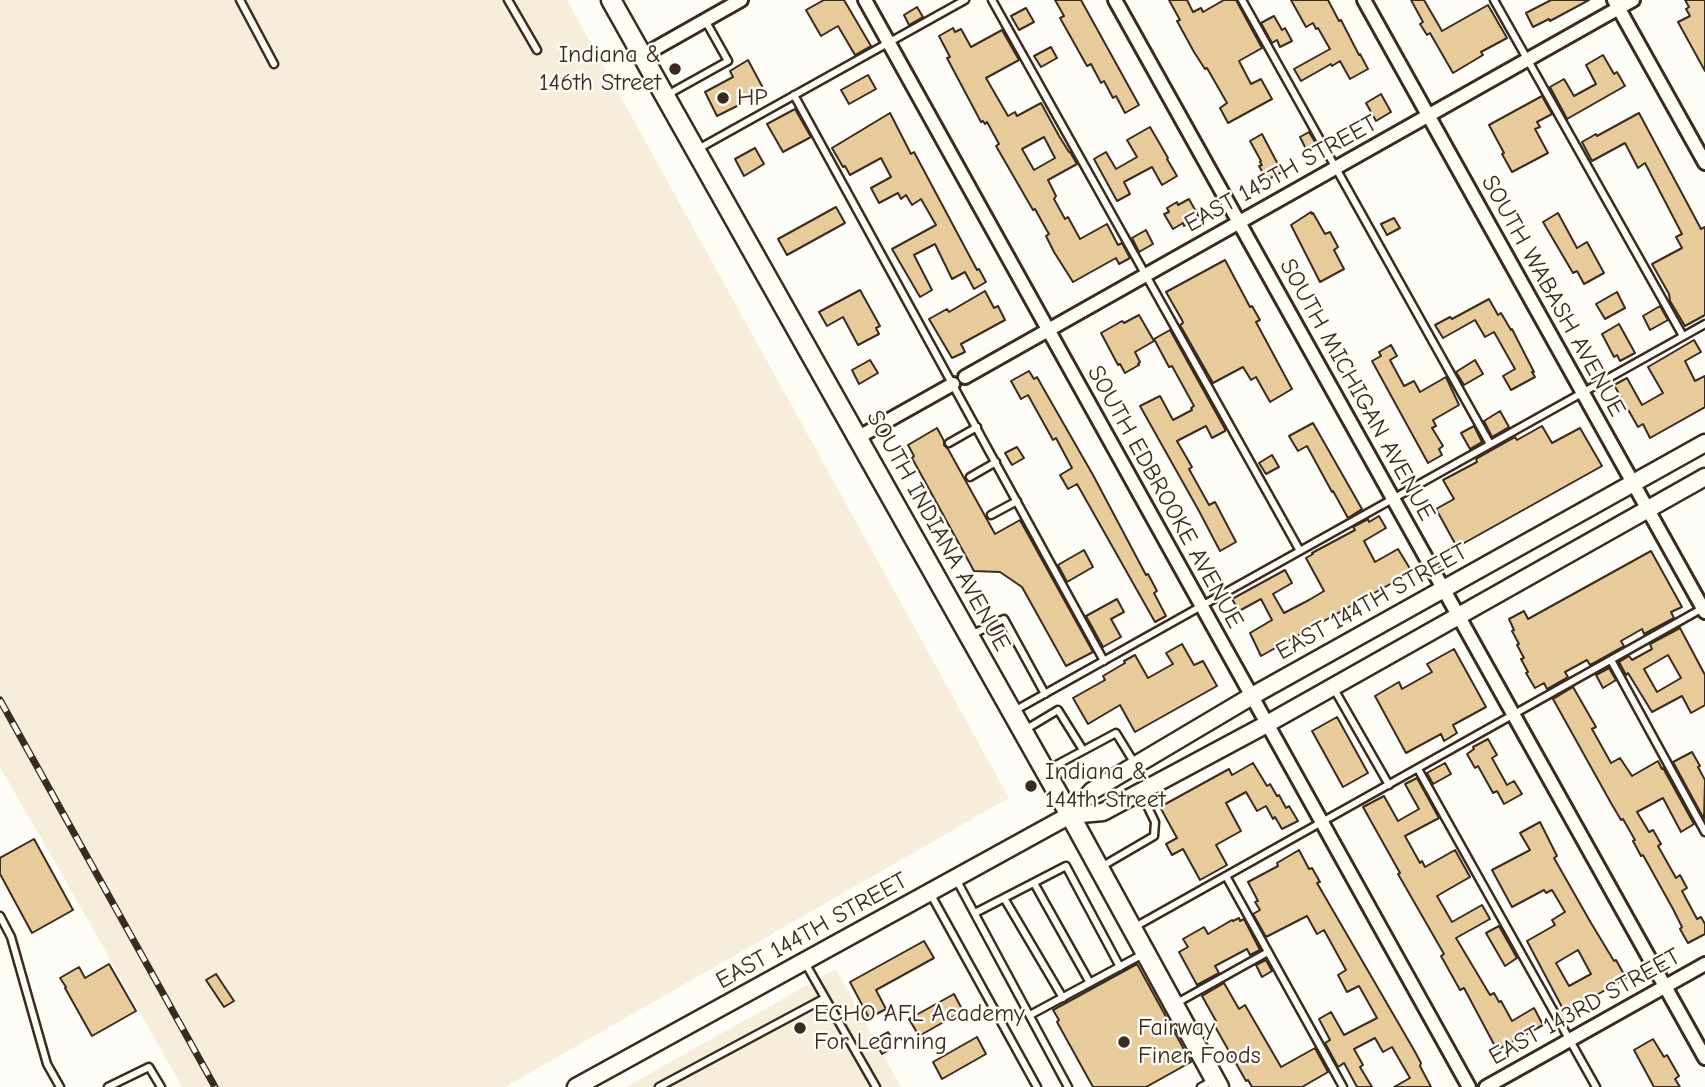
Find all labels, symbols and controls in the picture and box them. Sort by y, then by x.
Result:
place label: Indiana & 146th Street [539,41,661,97]
marker: Indiana & 146th Street [667,61,683,77]
place label: HP [737,84,768,112]
marker: HP [715,90,731,106]
street label: EAST 145TH STREET [1180,109,1382,239]
street label: SOUTH WABASH AVENUE [1475,170,1631,422]
street label: SOUTH MICHIGAN AVENUE [1273,254,1441,526]
street label: SOUTH EDBROOKE AVENUE [1081,361,1249,633]
street label: SOUTH INDIANA AVENUE [860,406,1016,656]
street label: EAST 144TH STREET [1271,537,1473,667]
place label: Indiana & 144th Street [1045,758,1166,814]
marker: Indiana & 144th Street [1023,778,1039,794]
street label: EAST 144TH STREET [711,866,913,996]
street label: EAST 143RD STREET [1484,942,1686,1072]
place label: ECHO AFL Academy For Learning [814,1000,1025,1056]
place label: Fairway Finer Foods [1138,1014,1261,1070]
marker: ECHO AFL Academy For Learning [792,1020,808,1036]
marker: Fairway Finer Foods [1116,1034,1132,1050]

